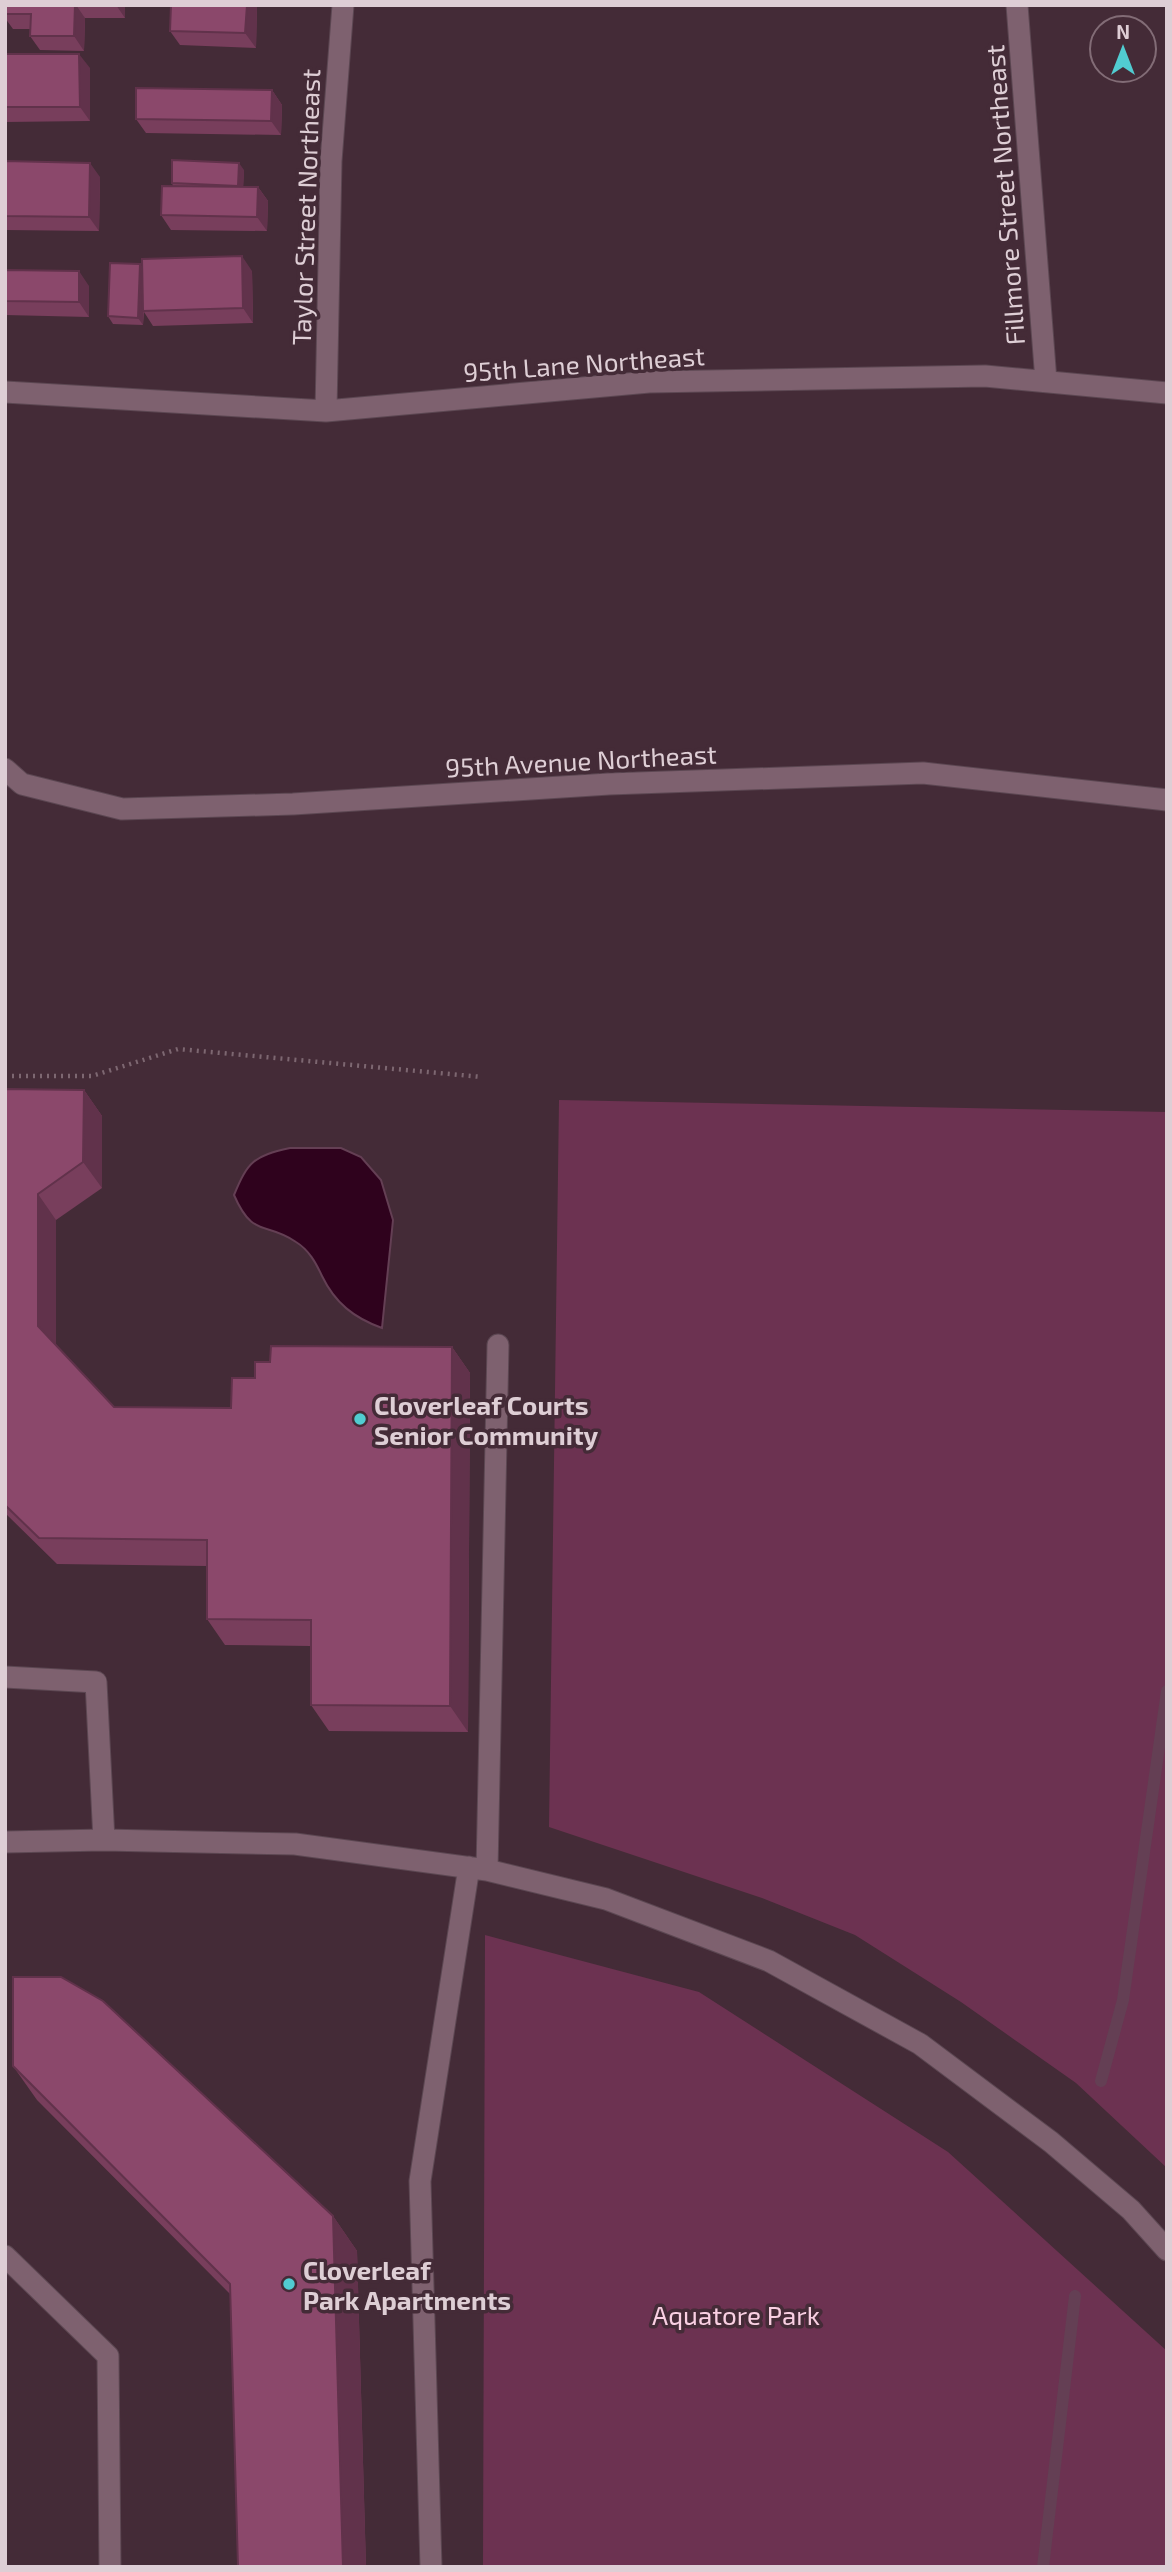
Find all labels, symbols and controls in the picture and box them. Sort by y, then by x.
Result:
north arrow [1088,14,1158,84]
text: N [1116,20,1130,43]
street label: Fillmore Street Northeast [978,44,1030,346]
street label: Taylor Street Northeast [285,68,325,346]
street label: 95th Lane Northeast [462,339,706,387]
street label: 95th Avenue Northeast [444,737,718,783]
place label: Cloverleaf Courts Senior Community [374,1389,599,1451]
marker: Cloverleaf Courts Senior Community [352,1411,368,1427]
place label: Cloverleaf Park Apartments [303,2254,511,2315]
marker: Cloverleaf Park Apartments [281,2276,297,2292]
park label: Aquatore Park [652,2299,820,2330]

